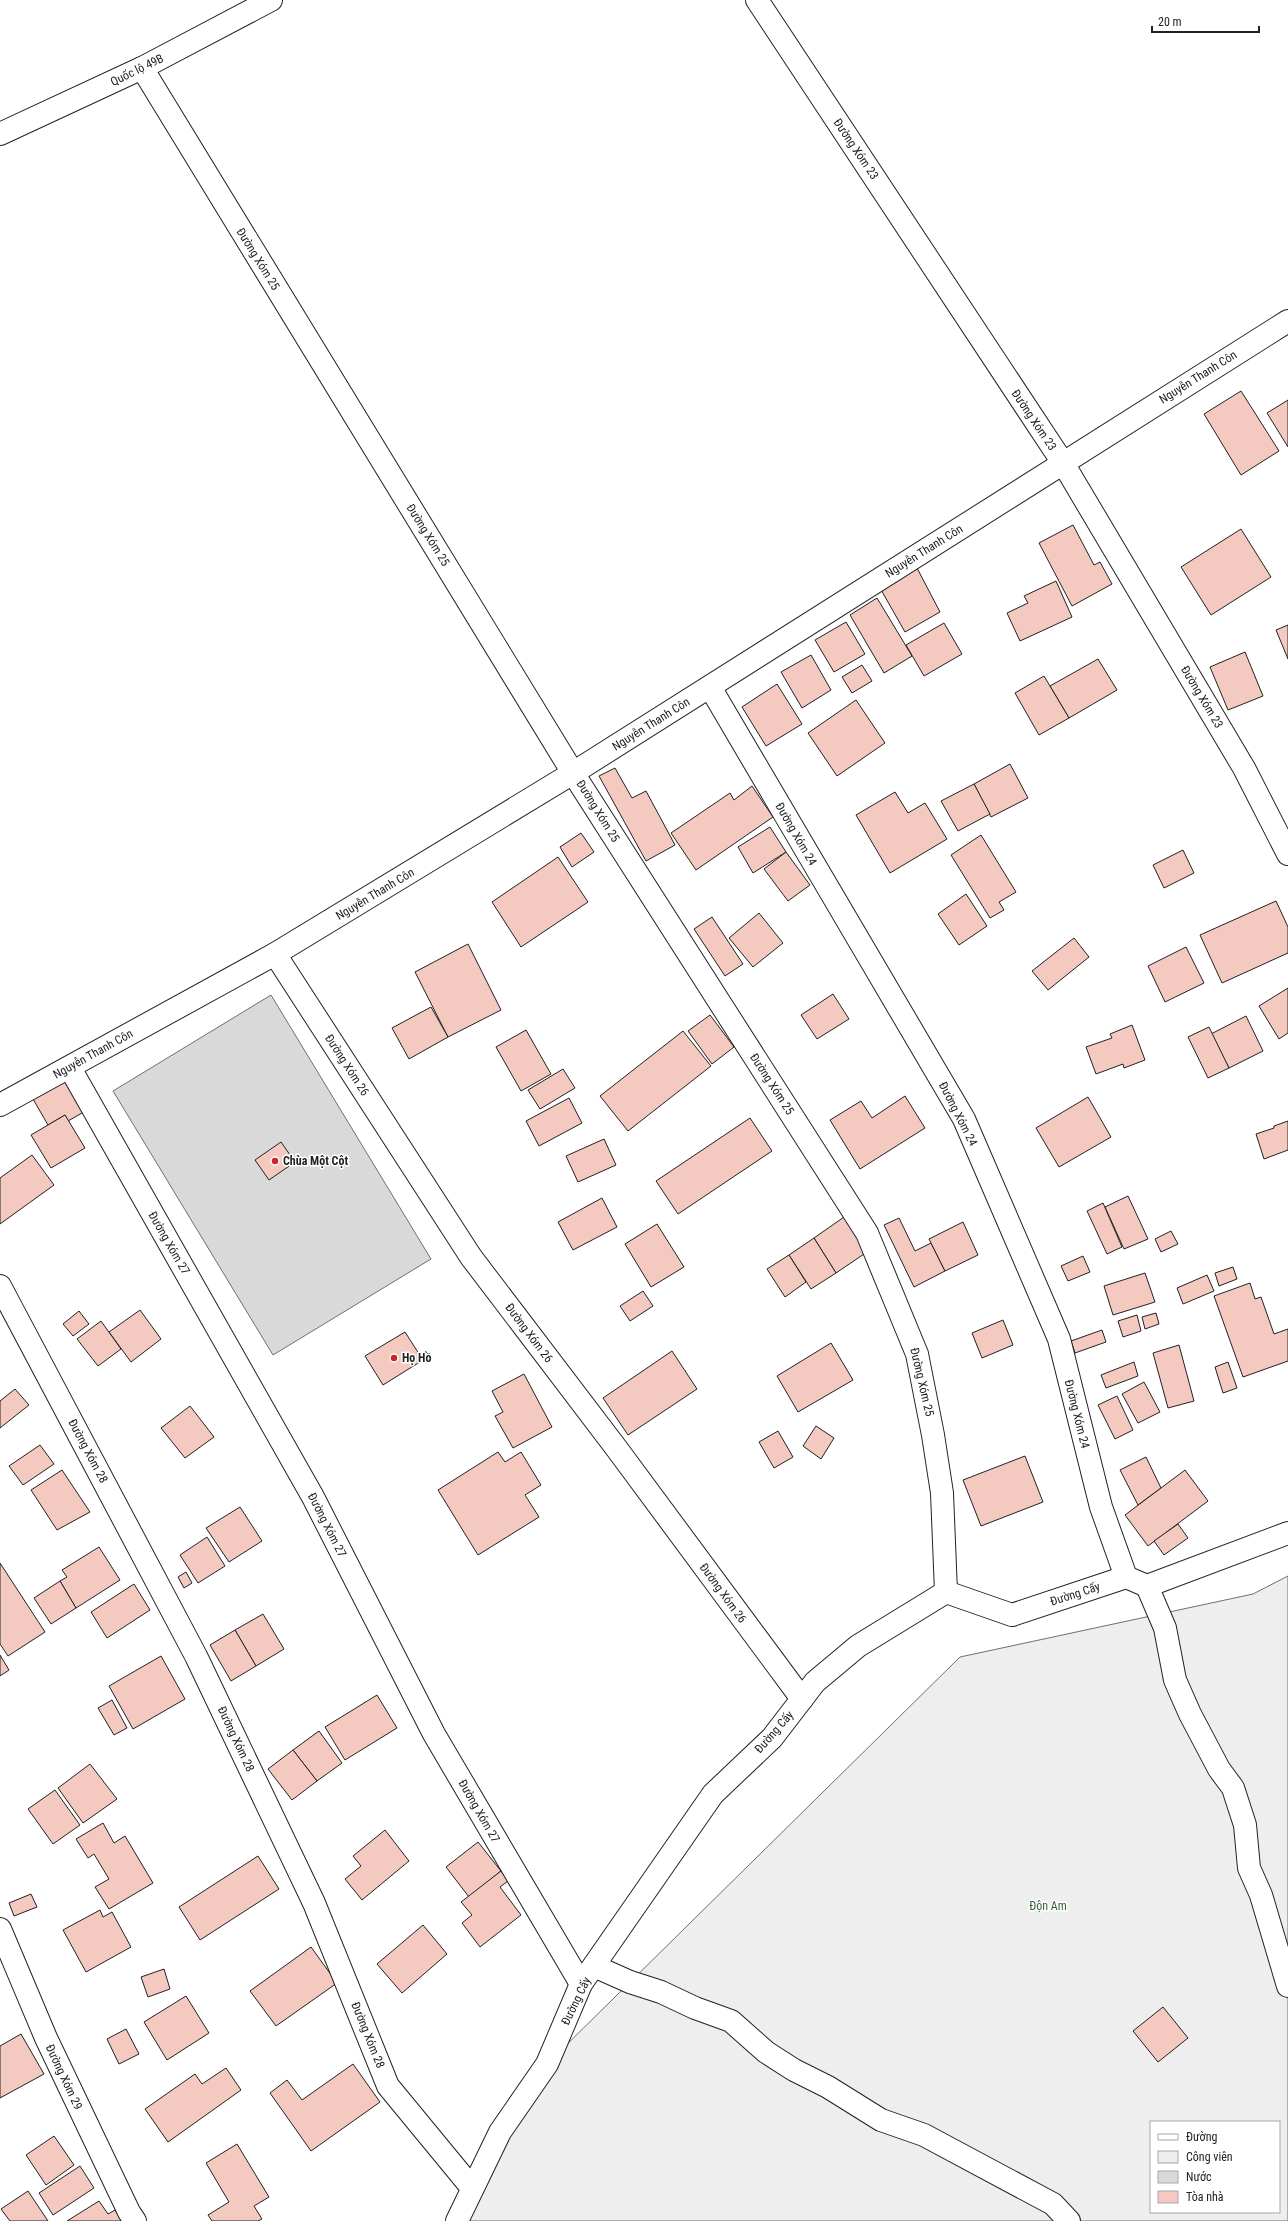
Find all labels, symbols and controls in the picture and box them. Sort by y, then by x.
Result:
scale bar [1152,8,1259,34]
text: 20 m [1158,15,1182,29]
street label: Quốc lộ 49B [108,51,166,89]
street label: Đường Xóm 23 [831,116,881,182]
street label: Đường Xóm 25 [233,225,283,293]
street label: Nguyễn Thanh Côn [1157,347,1240,406]
street label: Đường Xóm 23 [1009,387,1059,453]
street label: Đường Xóm 25 [403,501,453,569]
street label: Nguyễn Thanh Côn [883,521,966,580]
street label: Đường Xóm 23 [1178,663,1226,731]
street label: Nguyễn Thanh Côn [610,694,693,753]
street label: Đường Xóm 25 [573,777,623,845]
street label: Đường Xóm 24 [772,800,820,868]
street label: Nguyễn Thanh Côn [333,865,417,923]
street label: Nguyễn Thanh Côn [51,1026,135,1082]
street label: Đường Xóm 26 [322,1032,372,1098]
street label: Đường Xóm 25 [747,1051,797,1117]
street label: Đường Xóm 24 [936,1079,980,1149]
place label: Chùa Một Cột [283,1154,348,1168]
marker: Chùa Một Cột [270,1156,280,1166]
street label: Đường Xóm 27 [145,1209,193,1277]
street label: Đường Xóm 26 [502,1301,556,1365]
street label: Đường Xóm 25 [907,1346,937,1418]
place label: Họ Hồ [402,1351,431,1365]
marker: Họ Hồ [389,1353,399,1363]
street label: Đường Xóm 24 [1062,1378,1092,1450]
street label: Đường Xóm 28 [65,1417,111,1485]
street label: Đường Xóm 27 [305,1490,349,1560]
street label: Đường Xóm 26 [697,1560,749,1626]
street label: Đường Cấy [1048,1579,1102,1609]
street label: Đường Xóm 28 [215,1704,257,1774]
street label: Đường Cấy [752,1708,796,1756]
street label: Đường Xóm 27 [455,1777,503,1845]
park label: Độn Am [1029,1899,1067,1913]
street label: Đường Cấy [558,1975,594,2027]
street label: Đường Xóm 28 [348,2000,388,2070]
street label: Đường Xóm 29 [43,2042,85,2112]
legend [1150,2121,1280,2213]
text: Đường [1186,2130,1217,2144]
text: Công viên [1186,2150,1233,2164]
text: Nước [1186,2170,1212,2184]
text: Tòa nhà [1186,2190,1224,2204]

